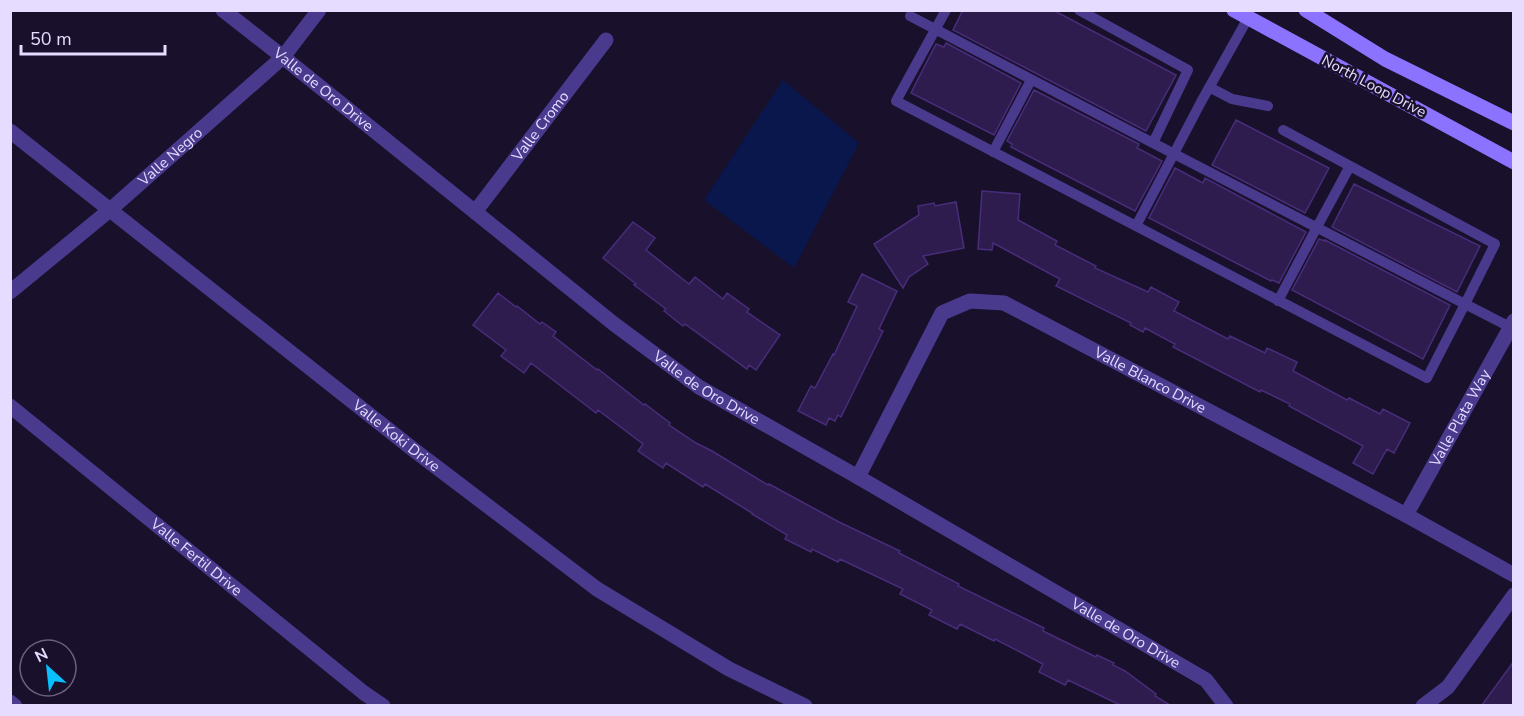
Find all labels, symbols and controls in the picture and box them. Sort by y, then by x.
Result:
scale bar [21,18,165,56]
text: 50 m [30,27,72,51]
street label: Valle de Oro Drive [268,42,378,136]
street label: North Loop Drive [1318,50,1430,122]
street label: Valle Cromo [507,87,574,166]
street label: Valle Negro [133,123,207,191]
street label: Valle Blanco Drive [1090,342,1210,418]
street label: Valle de Oro Drive [648,346,763,429]
street label: Valle Plata Way [1424,366,1495,471]
street label: Valle Koki Drive [348,395,444,476]
street label: Valle Fertil Drive [146,513,246,600]
street label: Valle de Oro Drive [1067,593,1184,673]
north arrow [18,638,78,698]
text: N [31,643,52,668]

